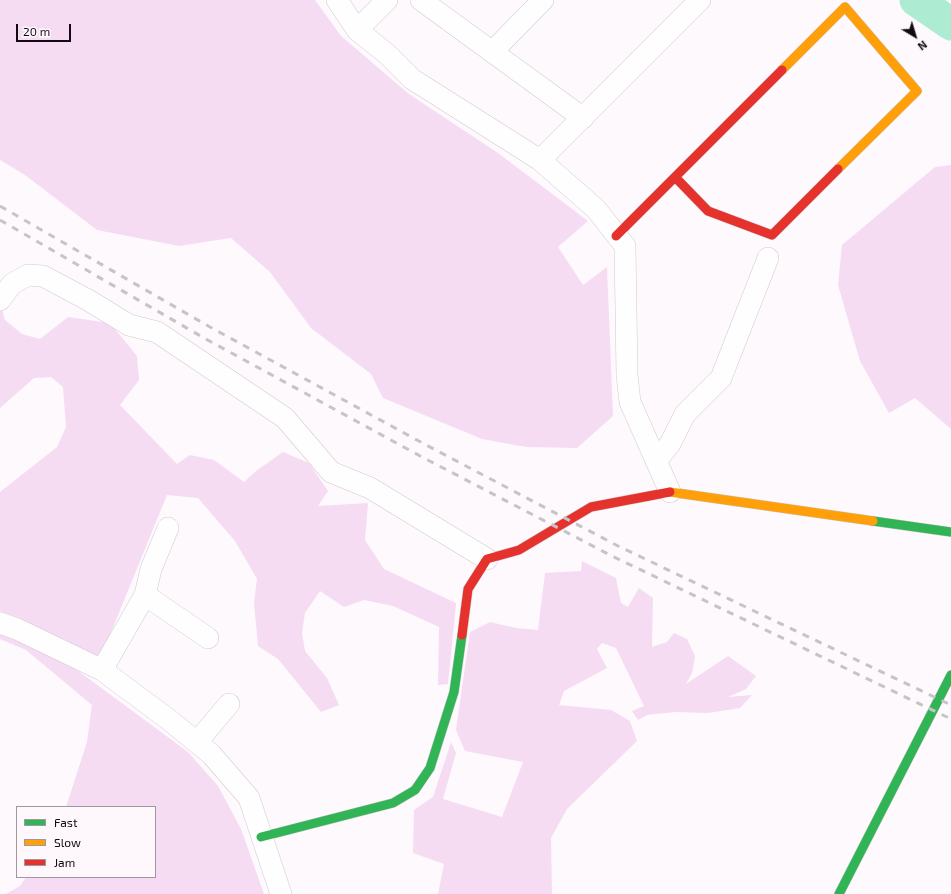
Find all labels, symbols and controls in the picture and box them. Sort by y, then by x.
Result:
scale bar [18,16,73,42]
north arrow [895,16,935,56]
text: 20 m [23,24,50,38]
text: N [916,38,930,53]
legend [16,806,156,878]
text: Fast [54,815,77,829]
text: Slow [54,835,81,849]
text: Jam [54,855,75,869]

